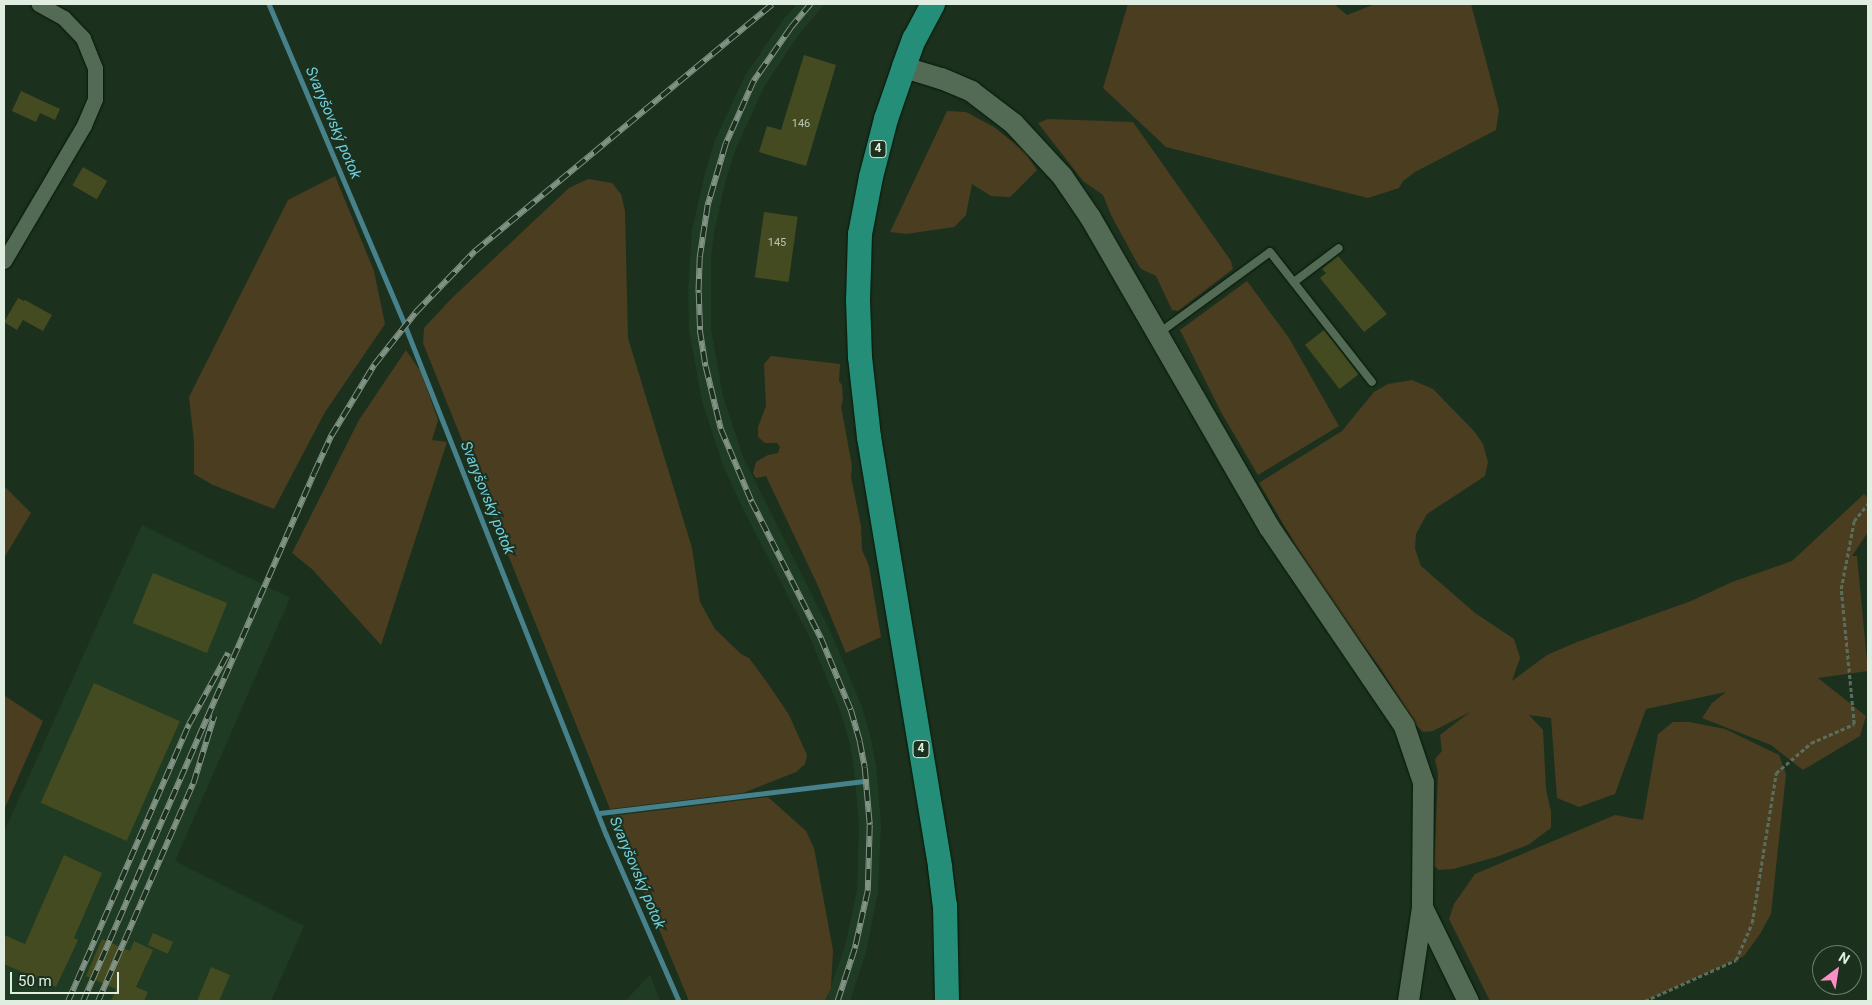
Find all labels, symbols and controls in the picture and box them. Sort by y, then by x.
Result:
water label: Svaryšovský potok [301,64,365,182]
house number: 146 [792,117,810,131]
road number: 4 [869,140,887,158]
house number: 145 [768,236,786,250]
water label: Svaryšovský potok [456,439,518,557]
road number: 4 [912,740,930,759]
water label: Svaryšovský potok [605,814,669,932]
north arrow [1812,945,1862,995]
text: N [1836,949,1853,967]
scale bar [12,962,121,994]
text: 50 m [18,972,52,990]

